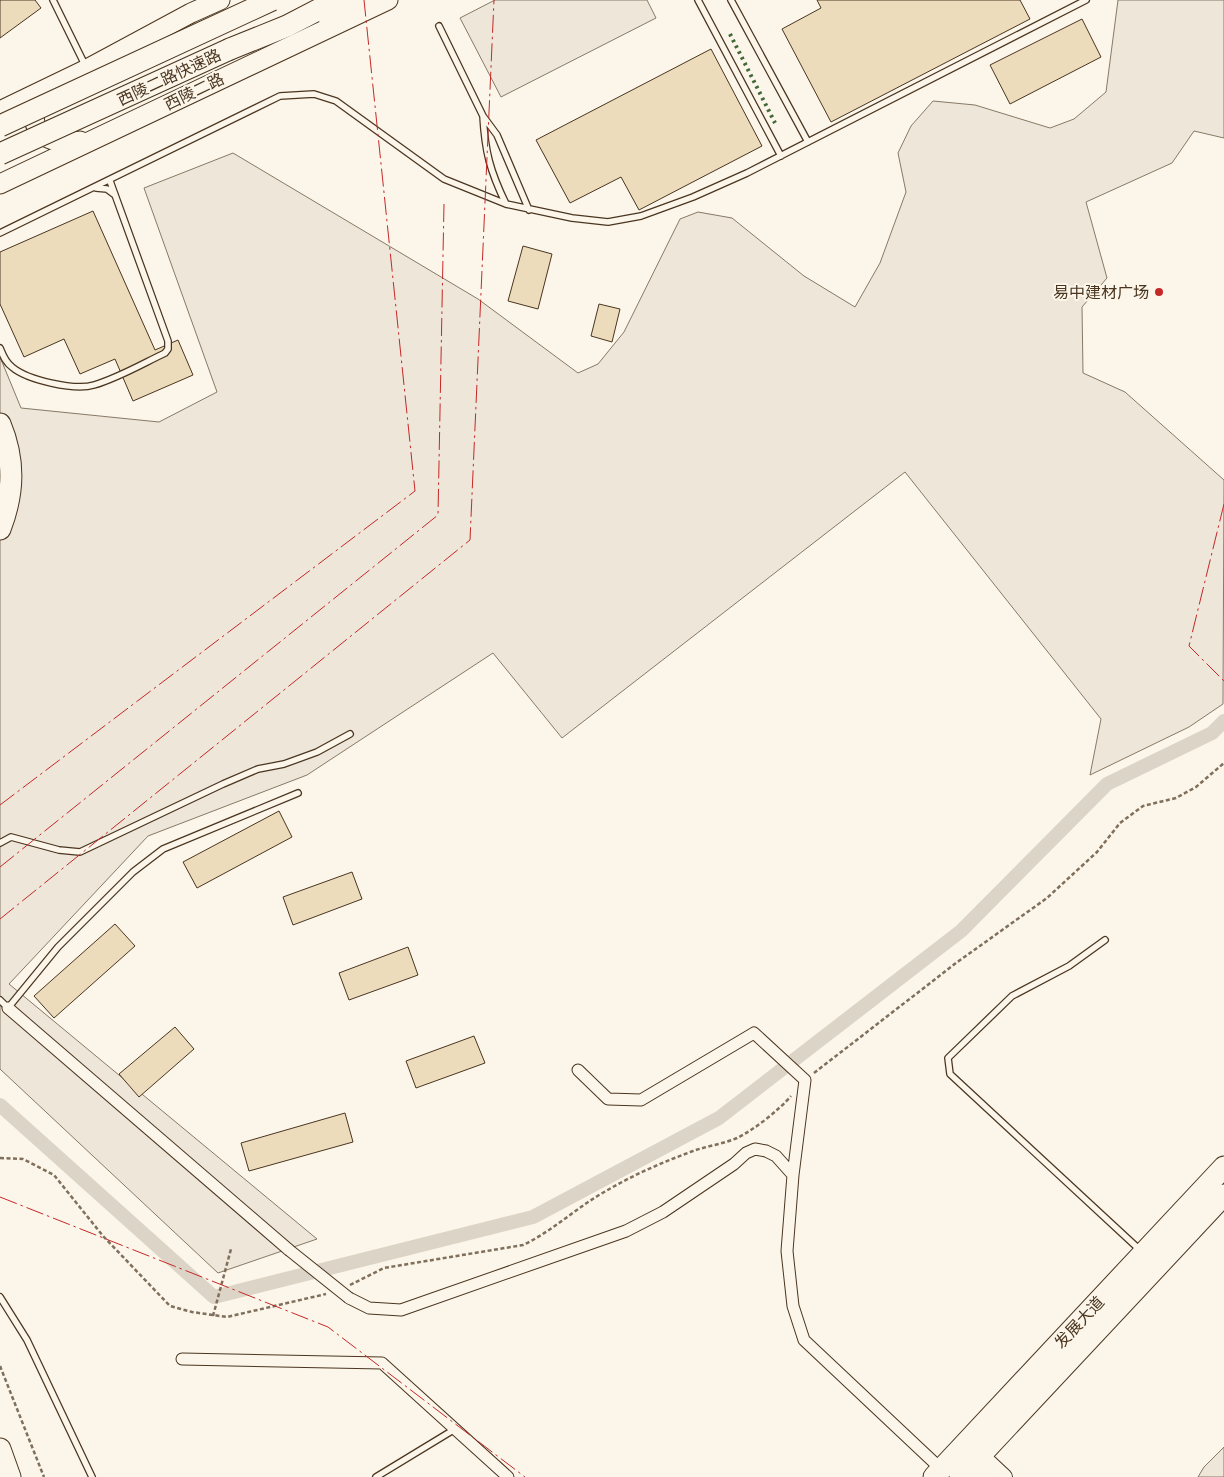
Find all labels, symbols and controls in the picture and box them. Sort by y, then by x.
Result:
street label: 西陵二路快速路 [114,45,224,109]
street label: 西陵二路 [161,68,227,114]
place label: 易中建材广场 [1053,283,1149,302]
marker: 易中建材广场 [1153,286,1165,298]
street label: 发展大道 [1051,1292,1108,1352]

